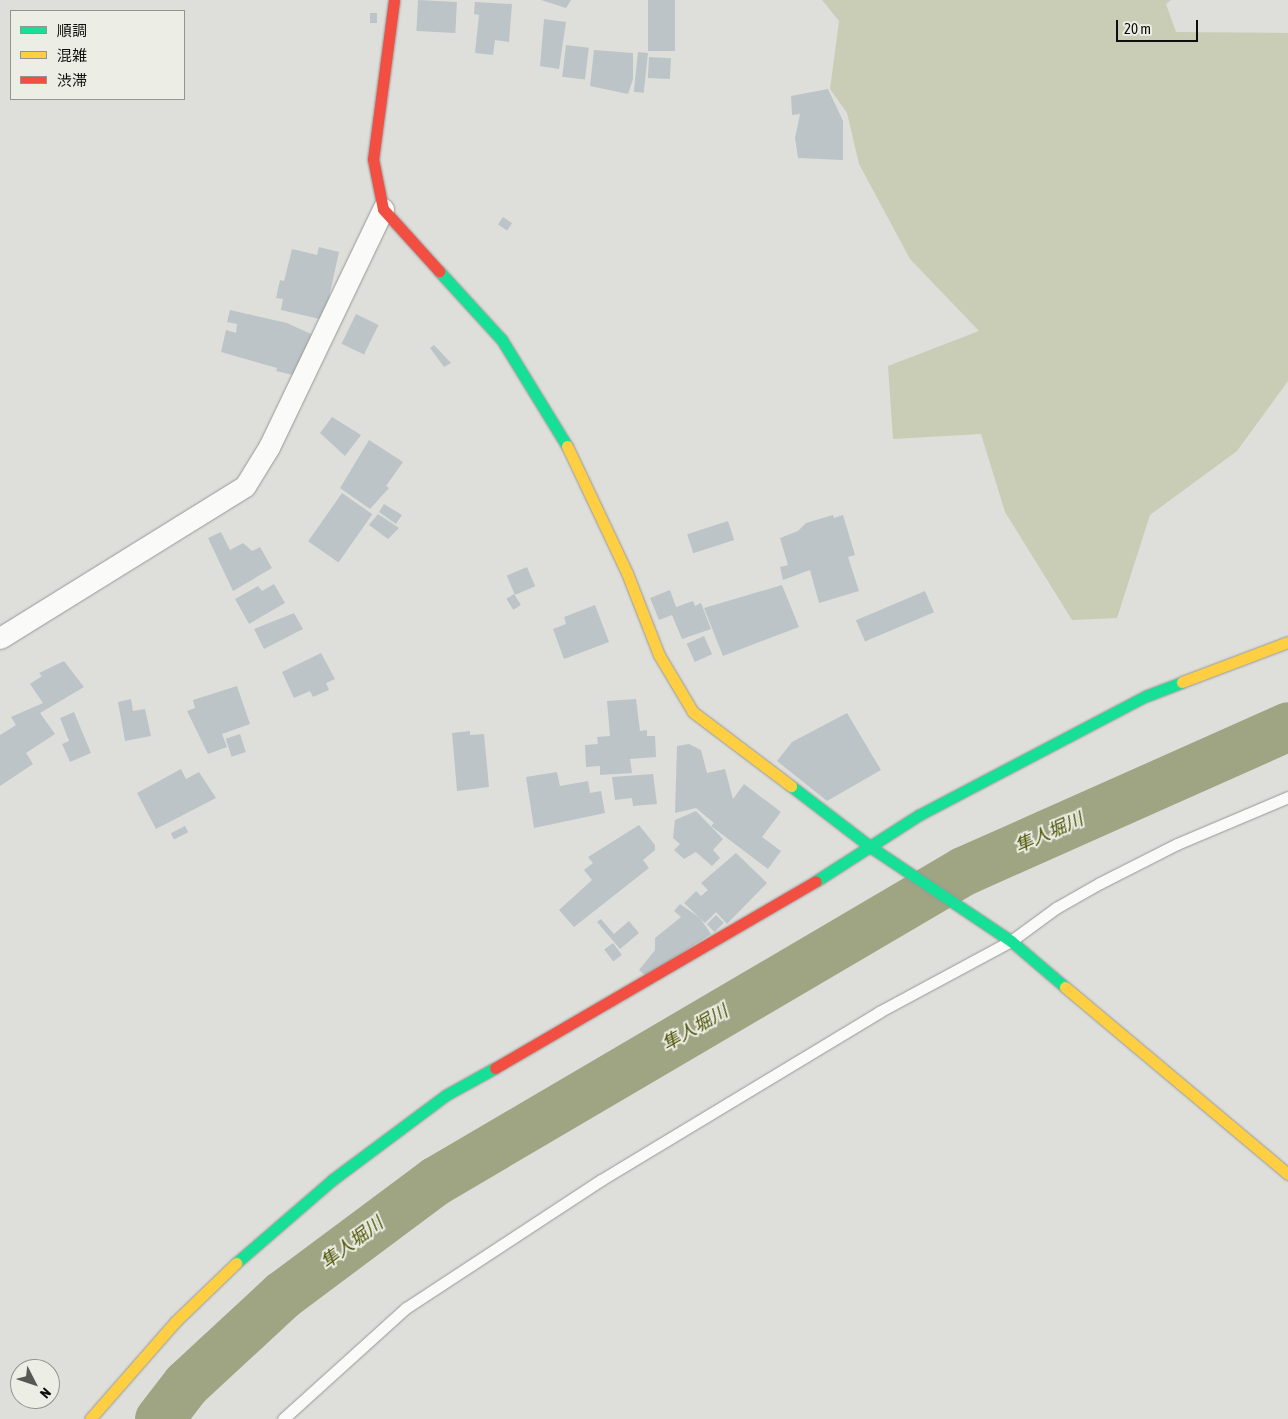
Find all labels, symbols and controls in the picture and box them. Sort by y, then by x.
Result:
legend [10,10,185,100]
scale bar [1118,10,1200,42]
text: 20 m [1124,20,1151,37]
text: 順調 [57,22,87,39]
text: 混雑 [57,47,87,64]
text: 渋滞 [57,72,87,89]
water label: 隼人堀川 [1012,808,1086,858]
water label: 隼人堀川 [658,1001,732,1055]
water label: 隼人堀川 [317,1213,387,1273]
north arrow [10,1359,60,1409]
text: N [37,1385,54,1402]

